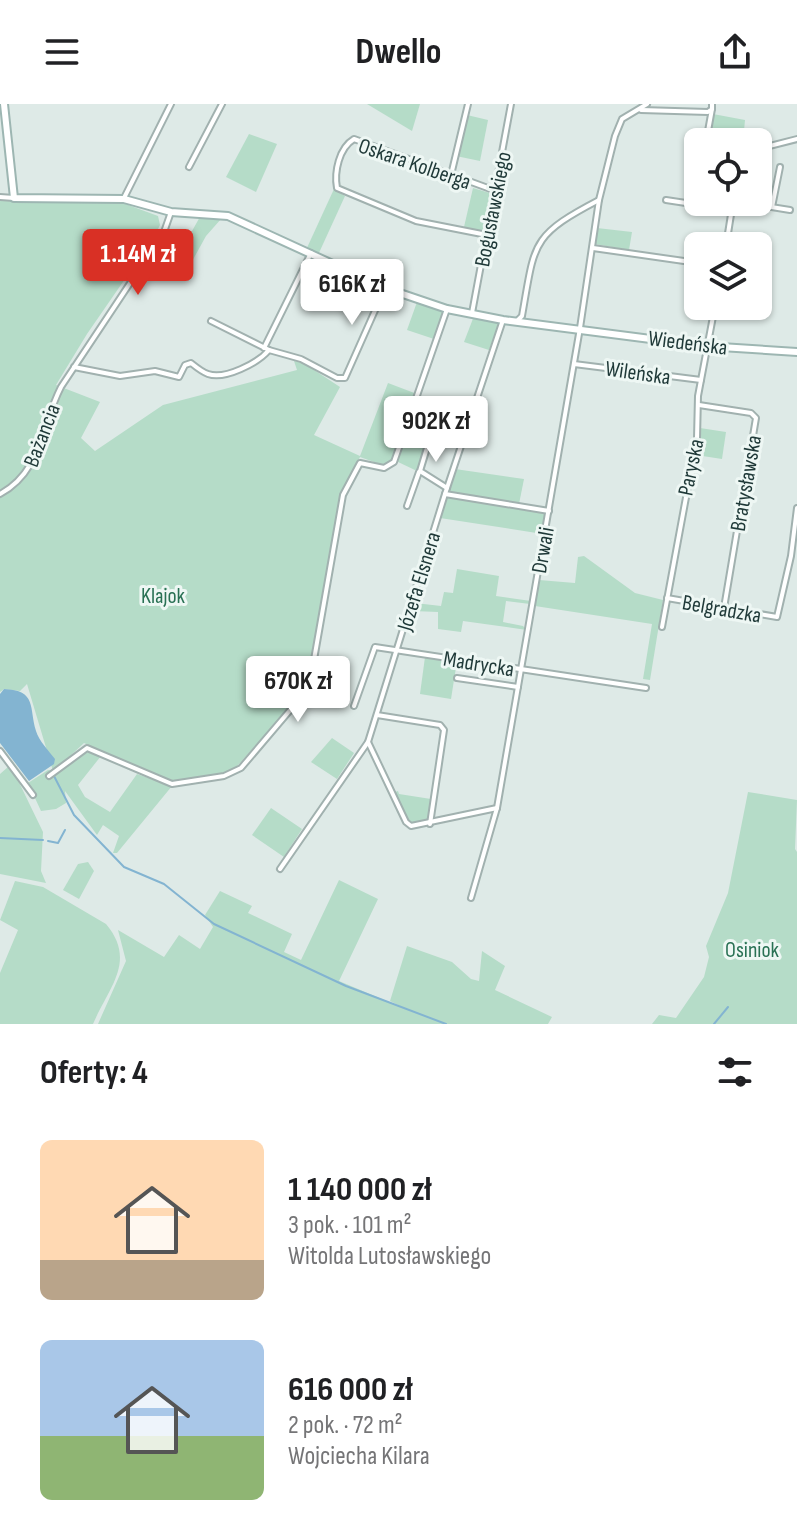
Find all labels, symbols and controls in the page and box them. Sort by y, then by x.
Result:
icon: menu [40,30,84,74]
icon: share [713,30,757,74]
text: Dwello [356,31,441,74]
map controls [684,128,772,320]
button: locate [684,128,772,216]
street label: Oskara Kolberga [355,133,474,196]
street label: Bogusławskiego [469,149,518,269]
pin: 1.14M zł [55,229,221,297]
button: layers [684,232,772,320]
text: 1.14M zł [100,239,176,270]
pin: 616K zł [278,259,426,327]
text: 616K zł [319,269,385,300]
street label: Wiedeńska [647,325,729,362]
street label: Wileńska [603,356,672,391]
pin: 902K zł [362,396,510,464]
street label: Bażancia [18,400,67,471]
text: 902K zł [402,406,470,437]
street label: Bratysławska [725,433,768,533]
street label: Paryska [672,437,711,498]
street label: Drwali [526,525,561,576]
street label: Józefa Elsnera [391,529,447,635]
park label: Klajok [141,583,186,610]
street label: Belgradzka [680,589,763,630]
street label: Madrycka [441,646,516,683]
pin: 670K zł [224,656,372,724]
text: 670K zł [264,666,332,697]
park label: Osiniok [725,937,780,964]
icon: filters [713,1050,757,1094]
text: Oferty: 4 [40,1052,148,1093]
text: 1 140 000 zł [288,1169,432,1210]
icon: home [104,1172,200,1268]
text: 3 pok. · 101 m² [288,1210,412,1241]
text: Witolda Lutosławskiego [288,1241,491,1272]
text: 616 000 zł [288,1369,413,1410]
icon: home [104,1372,200,1468]
text: 2 pok. · 72 m² [288,1410,403,1441]
text: Wojciecha Kilara [288,1441,430,1472]

